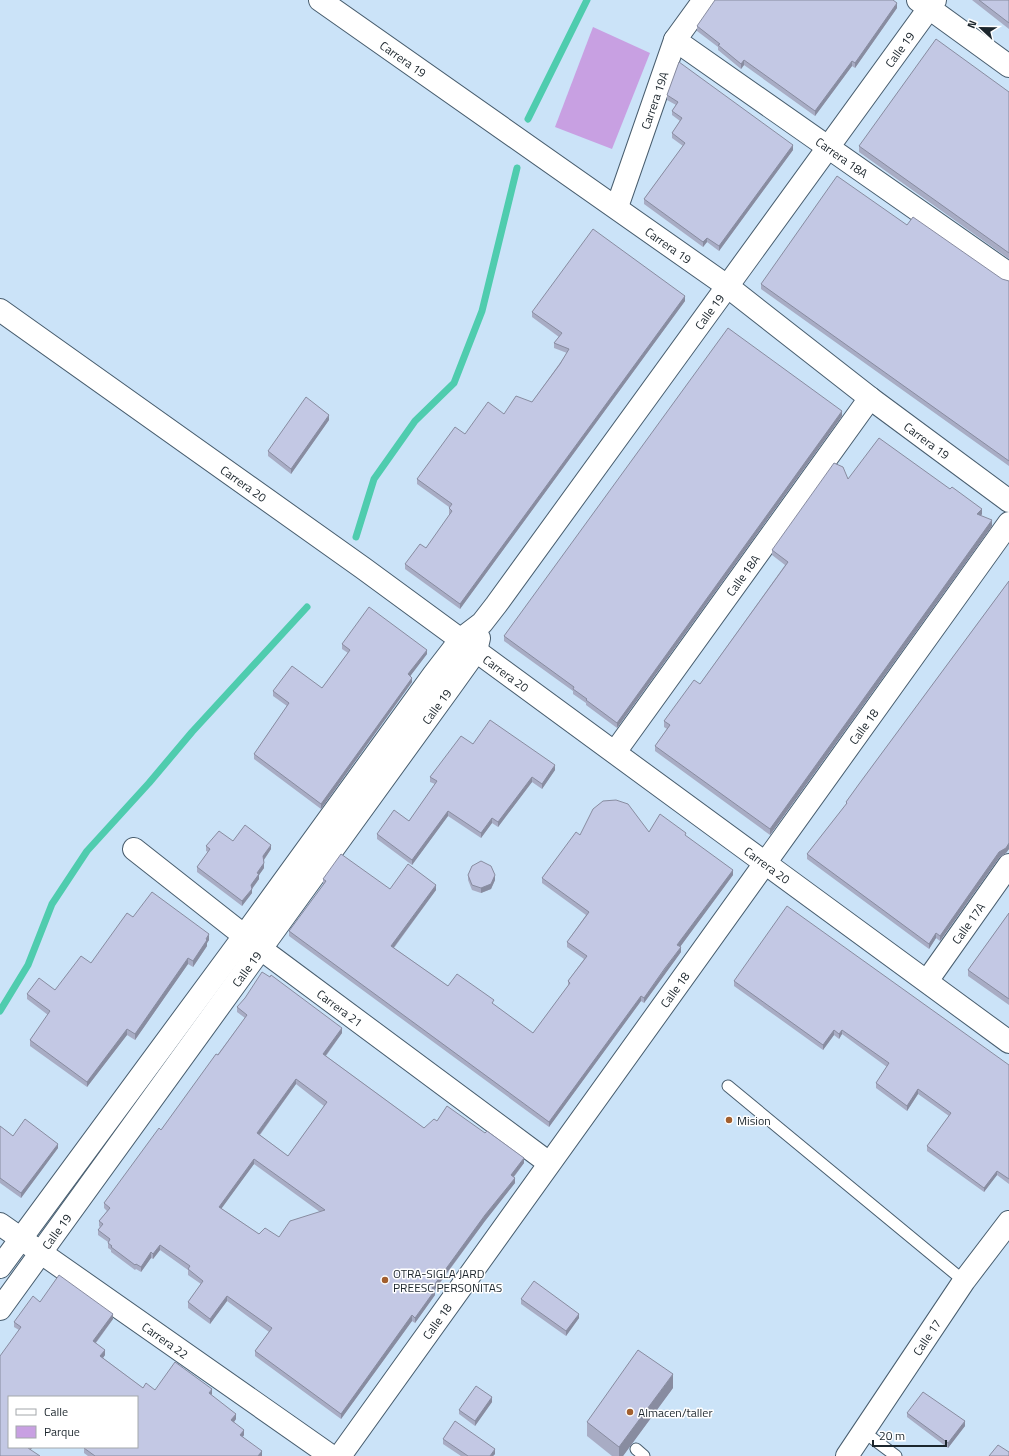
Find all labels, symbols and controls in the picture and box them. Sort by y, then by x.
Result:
north arrow [961,8,1001,48]
text: N [963,18,981,31]
street label: Calle 19 [880,27,919,71]
street label: Carrera 19 [376,36,431,82]
street label: Carrera 19A [635,69,673,132]
street label: Carrera 18A [812,132,872,182]
street label: Carrera 19 [641,222,696,268]
street label: Calle 19 [690,289,729,333]
street label: Carrera 19 [900,417,954,464]
street label: Carrera 20 [217,460,271,506]
street label: Calle 18A [721,550,764,600]
street label: Carrera 20 [479,650,533,697]
street label: Calle 19 [417,684,456,728]
street label: Calle 18 [844,704,883,748]
street label: Carrera 20 [740,841,795,888]
street label: Calle 17A [947,898,989,948]
street label: Calle 19 [227,947,266,991]
street label: Calle 18 [655,967,694,1011]
street label: Carrera 21 [313,984,367,1031]
place label: Mision [737,1111,771,1130]
marker: Mision [724,1115,734,1125]
street label: Calle 19 [37,1209,76,1253]
place label: OTRA-SIGLA JARD PREESC PERSONITAS [393,1264,502,1297]
marker: OTRA-SIGLA JARD PREESC PERSONITAS [380,1275,390,1285]
street label: Calle 18 [417,1299,456,1343]
street label: Calle 17 [907,1315,946,1359]
street label: Carrera 22 [138,1317,193,1363]
legend [8,1396,138,1448]
text: Calle [44,1402,68,1421]
place label: Almacen/taller [638,1403,713,1422]
marker: Almacen/taller [625,1407,635,1417]
text: Parque [44,1422,80,1441]
scale bar [873,1422,946,1448]
text: 20 m [879,1426,905,1445]

